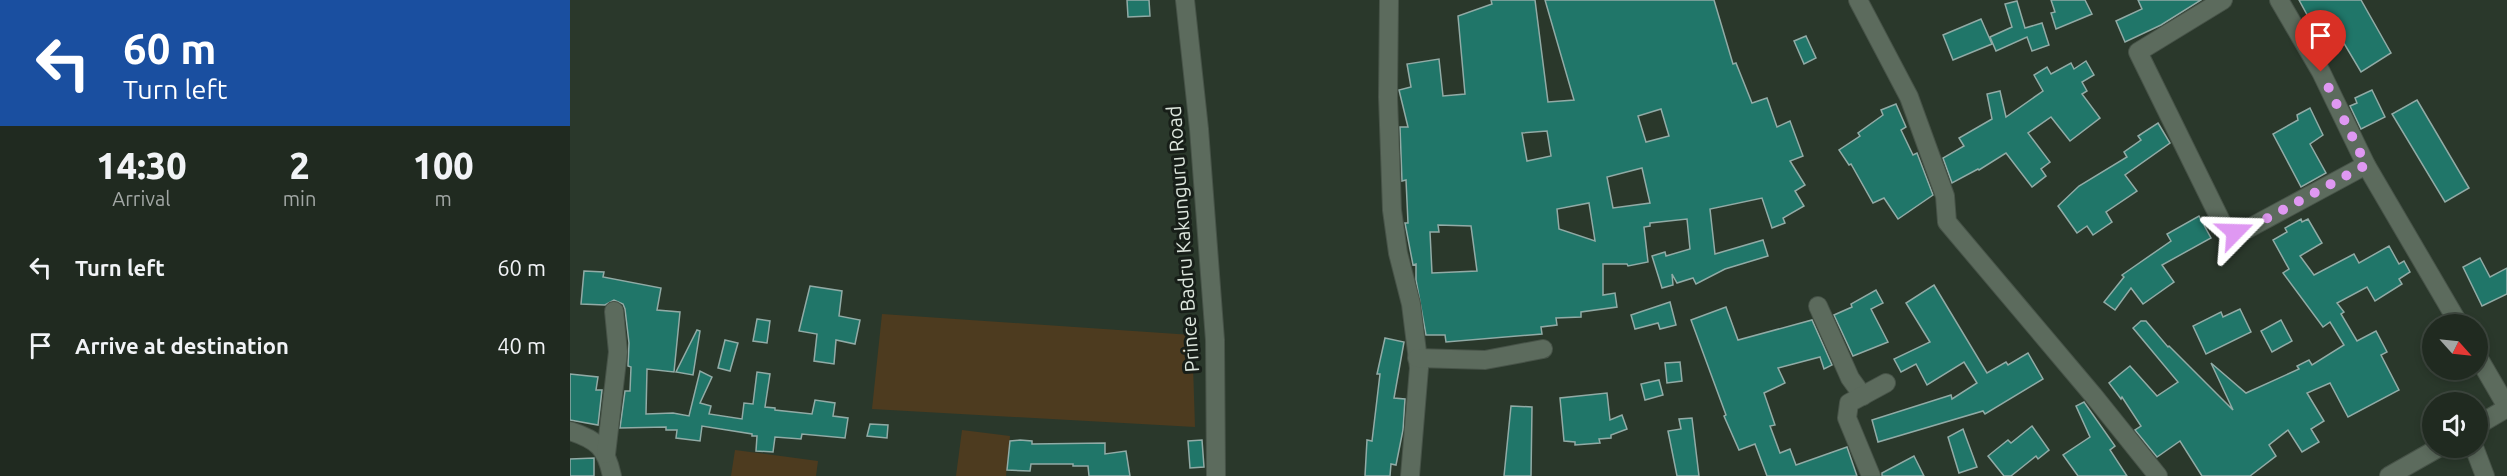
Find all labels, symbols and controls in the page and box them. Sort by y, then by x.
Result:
pin [2295,10,2346,72]
icon: arrive [2304,19,2337,52]
icon: left [24,24,102,102]
text: 60 m [123,25,217,72]
text: Turn left [123,74,227,104]
street label: Prince Badru Kakunguru Road [1162,105,1203,373]
text: 14:30 [96,145,186,186]
text: 2 [289,145,310,186]
text: 100 [413,145,474,186]
text: Arrival [112,187,171,210]
text: min [283,187,316,210]
text: m [435,187,452,210]
position arrow [2203,200,2267,264]
icon: left [24,251,57,284]
text: Turn left [75,255,165,280]
text: 60 m [497,255,546,280]
north arrow [2422,314,2488,380]
map controls [2422,314,2488,458]
icon: arrive [24,329,57,362]
text: Arrive at destination [75,333,289,358]
text: 40 m [497,333,546,358]
button: sound [2422,392,2488,458]

